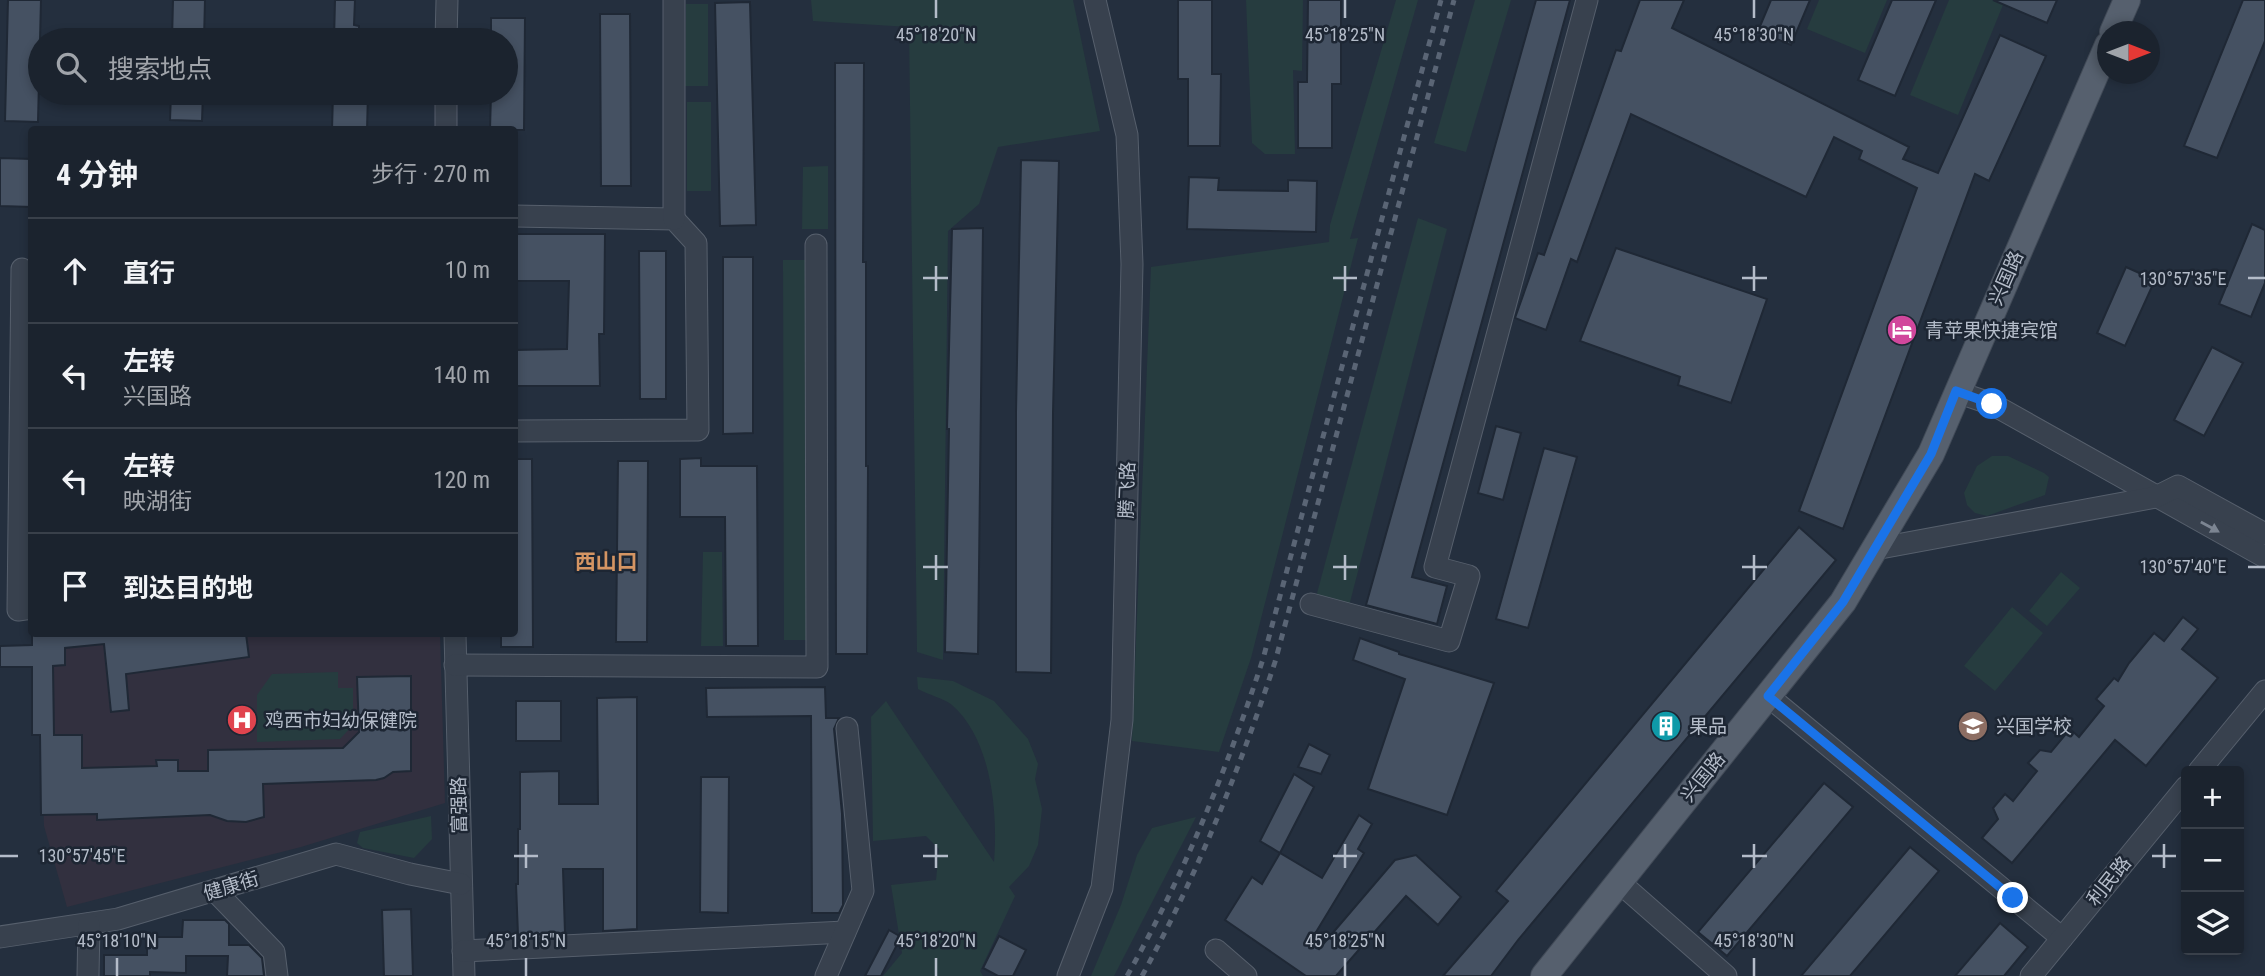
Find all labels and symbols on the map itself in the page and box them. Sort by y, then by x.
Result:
north arrow [2097,21,2160,84]
text: 45°18'20"N [896,24,976,45]
text: 45°18'25"N [1305,24,1385,45]
text: 45°18'30"N [1714,24,1794,45]
street label: 兴国路 [1984,247,2028,309]
text: 130°57'35"E [2140,268,2226,289]
hotel icon: 青苹果快捷宾馆 [1885,313,1919,347]
place label: 青苹果快捷宾馆 [1925,319,2058,342]
route start [1976,388,2007,419]
street label: 腾飞路 [1115,461,1139,519]
one-way arrow [2201,521,2220,533]
district label: 西山口 [575,550,638,574]
text: 130°57'40"E [2140,556,2226,577]
hospital icon: 鸡西市妇幼保健院 [225,703,259,737]
place label: 鸡西市妇幼保健院 [265,709,417,732]
building icon: 果品 [1649,709,1683,743]
school or university icon: 兴国学校 [1956,709,1990,743]
place label: 果品 [1689,715,1727,738]
place label: 兴国学校 [1996,715,2072,738]
street label: 兴国路 [1676,748,1730,806]
street label: 富强路 [447,776,471,834]
text: 130°57'45"E [39,845,125,866]
street label: 利民路 [2082,852,2136,910]
street label: 健康街 [200,867,262,905]
route end [1997,882,2028,913]
text: 45°18'10"N [77,930,157,951]
text: 45°18'15"N [486,930,566,951]
text: 45°18'20"N [896,930,976,951]
text: 45°18'25"N [1305,930,1385,951]
text: 45°18'30"N [1714,930,1794,951]

